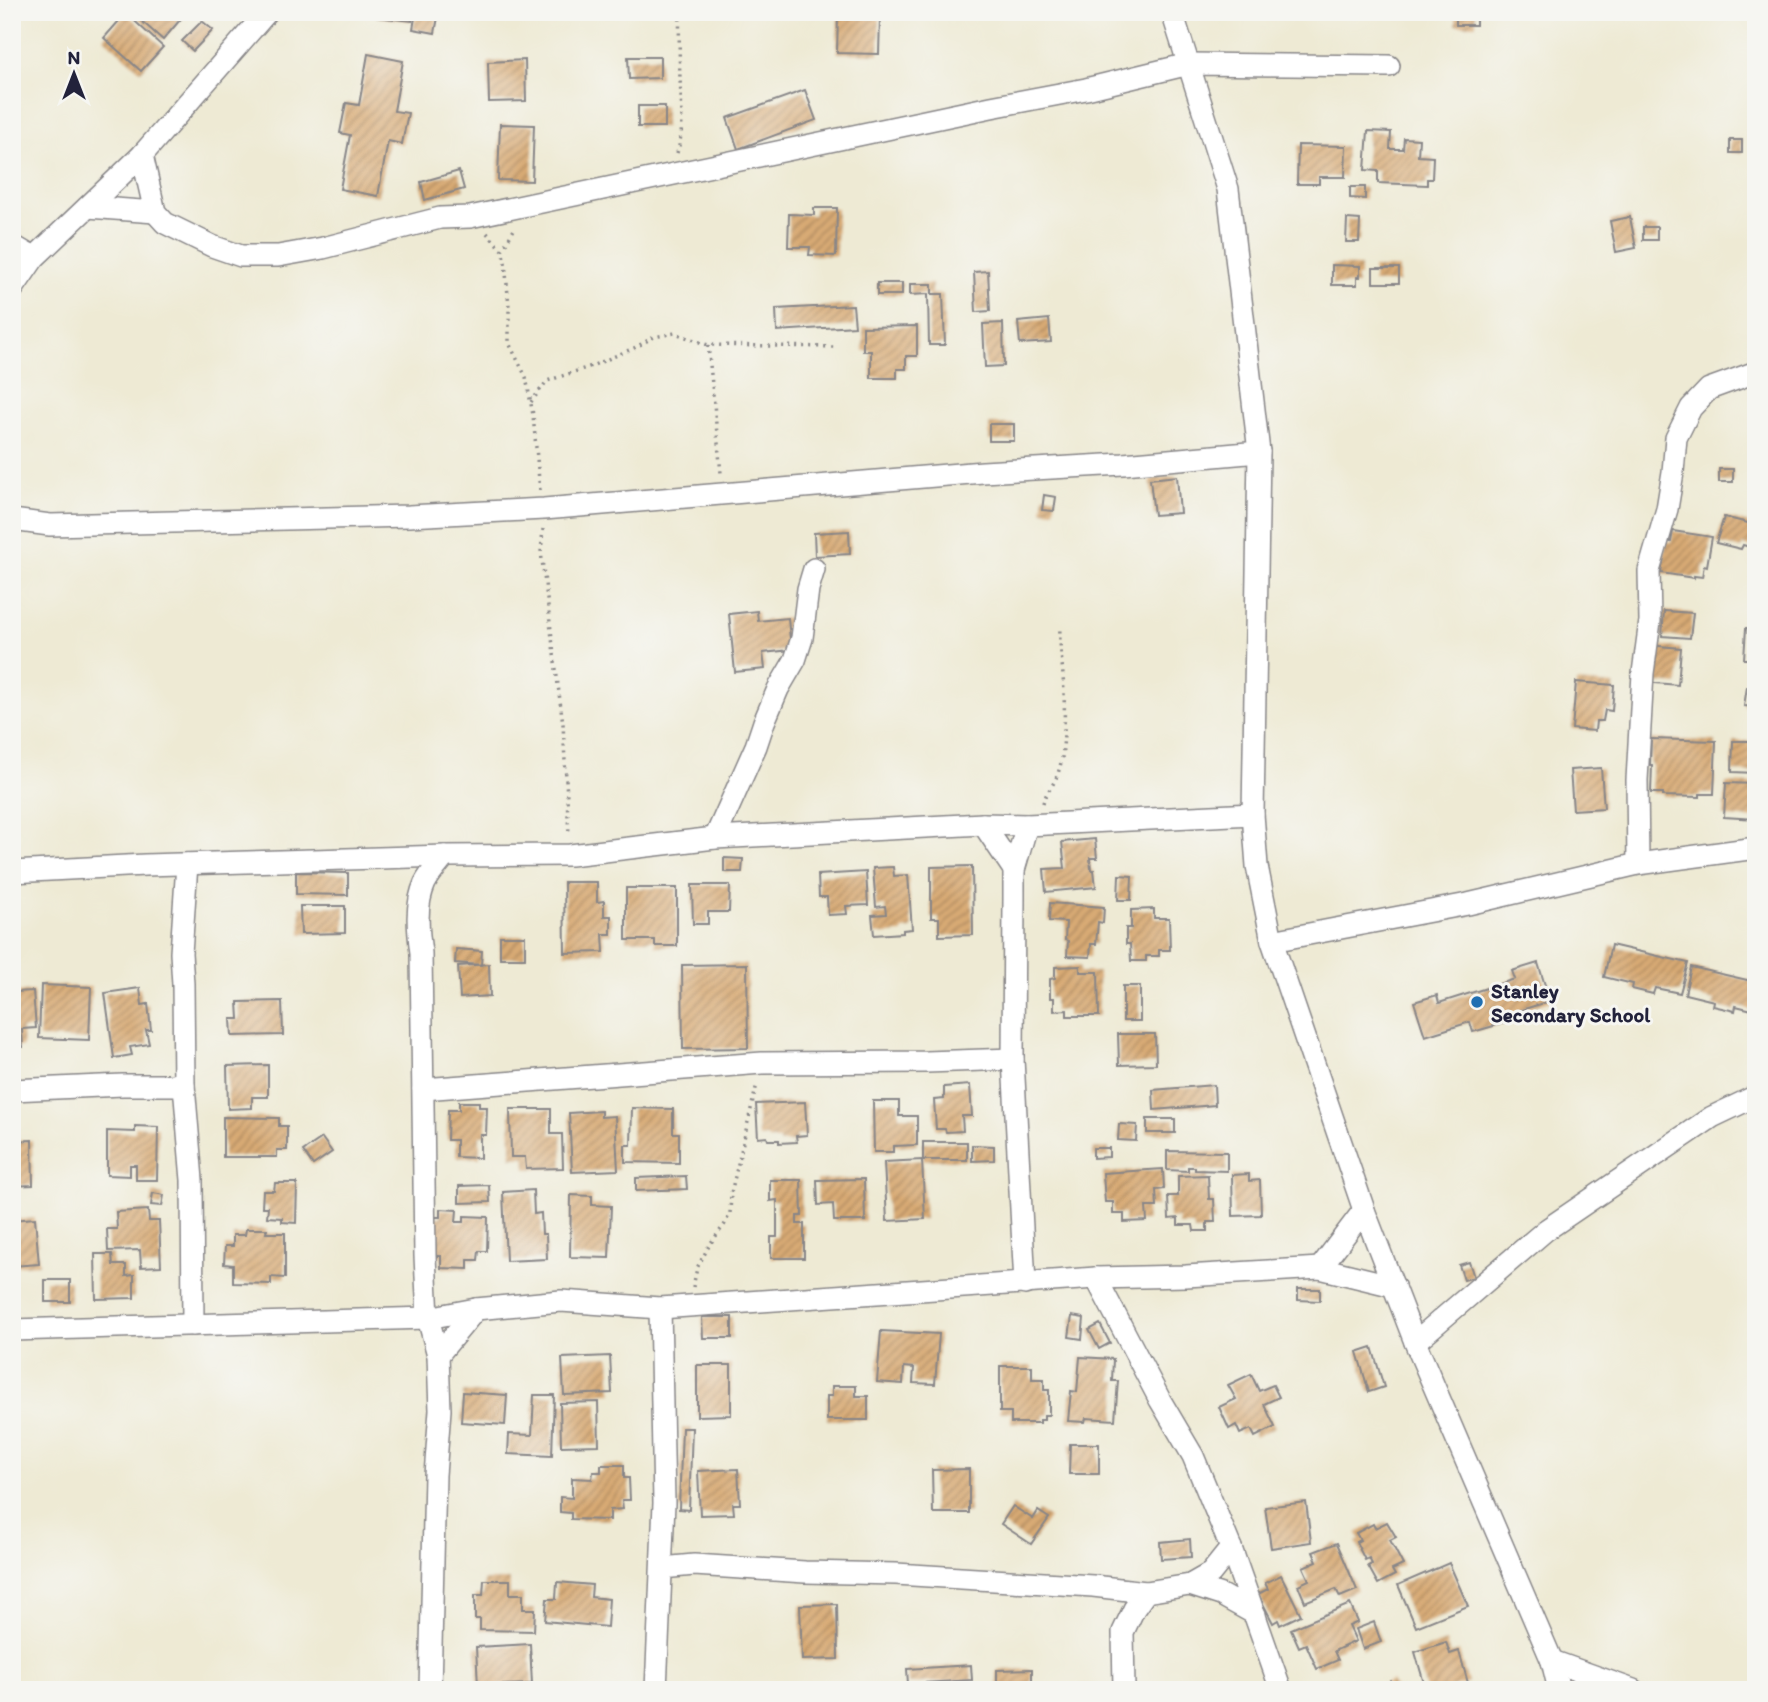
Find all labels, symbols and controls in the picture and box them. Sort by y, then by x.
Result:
north arrow [38,38,108,108]
text: N [68,46,80,69]
place label: Stanley Secondary School [1491,978,1651,1028]
marker: Stanley Secondary School [1469,994,1485,1010]

